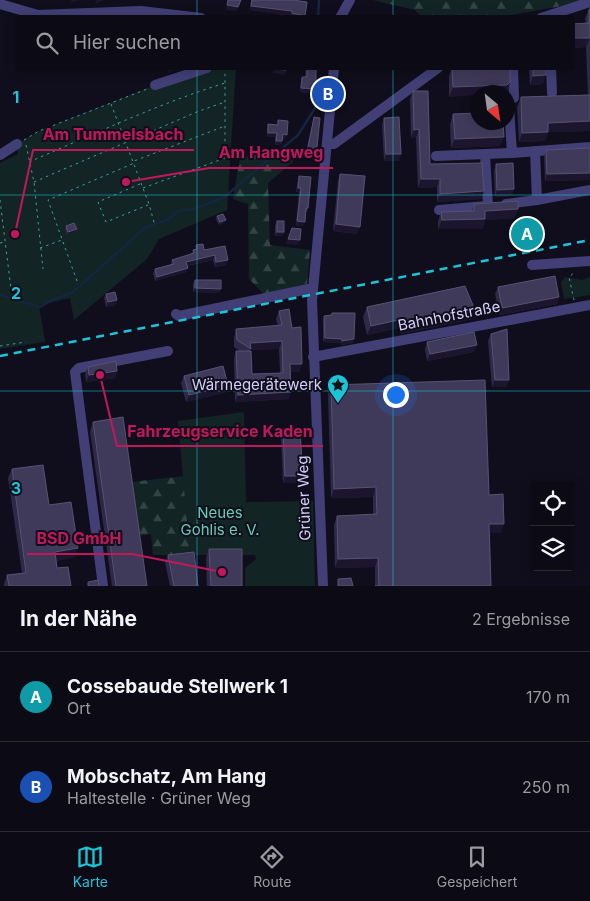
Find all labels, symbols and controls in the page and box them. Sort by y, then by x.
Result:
search box [15,15,575,70]
icon: search [33,29,61,57]
text: Hier suchen [73,31,181,54]
pin: B [312,75,344,113]
north arrow [470,85,515,130]
text: 1 [13,87,19,107]
callout: Am Tummelsbach [33,119,194,150]
text: Am Tummelsbach [43,124,183,144]
callout: Am Hangweg [209,137,333,168]
text: Am Hangweg [219,142,323,162]
pin: A [511,215,543,253]
text: 2 [11,283,21,303]
street label: Bahnhofstraße [396,296,502,335]
place icon: Wärmegerätewerk [326,373,350,404]
place label: Wärmegerätewerk [192,375,323,394]
your location [383,382,409,408]
callout: Fahrzeugservice Kaden [117,415,323,446]
text: Fahrzeugservice Kaden [127,421,313,441]
street label: Grüner Weg [293,455,314,541]
text: 3 [11,478,21,498]
map controls [530,481,575,571]
button: locate [530,481,575,526]
park label: Neues Gohlis e. V. [181,503,259,539]
callout: BSD GmbH [27,523,132,554]
button: layers [530,526,575,571]
text: BSD GmbH [36,528,122,548]
text: In der Nähe [20,606,137,631]
text: 2 Ergebnisse [472,609,570,629]
text: Cossebaude Stellwerk 1 [67,675,288,698]
text: A [30,687,42,707]
text: 170 m [526,687,570,707]
text: Ort [67,698,91,718]
text: Mobschatz, Am Hang [67,765,266,788]
text: B [31,777,41,797]
text: 250 m [522,777,570,797]
text: Haltestelle · Grüner Weg [67,788,251,808]
tab: Karte [73,843,108,890]
tab: Route [253,843,291,890]
tab: Gespeichert [437,843,517,890]

